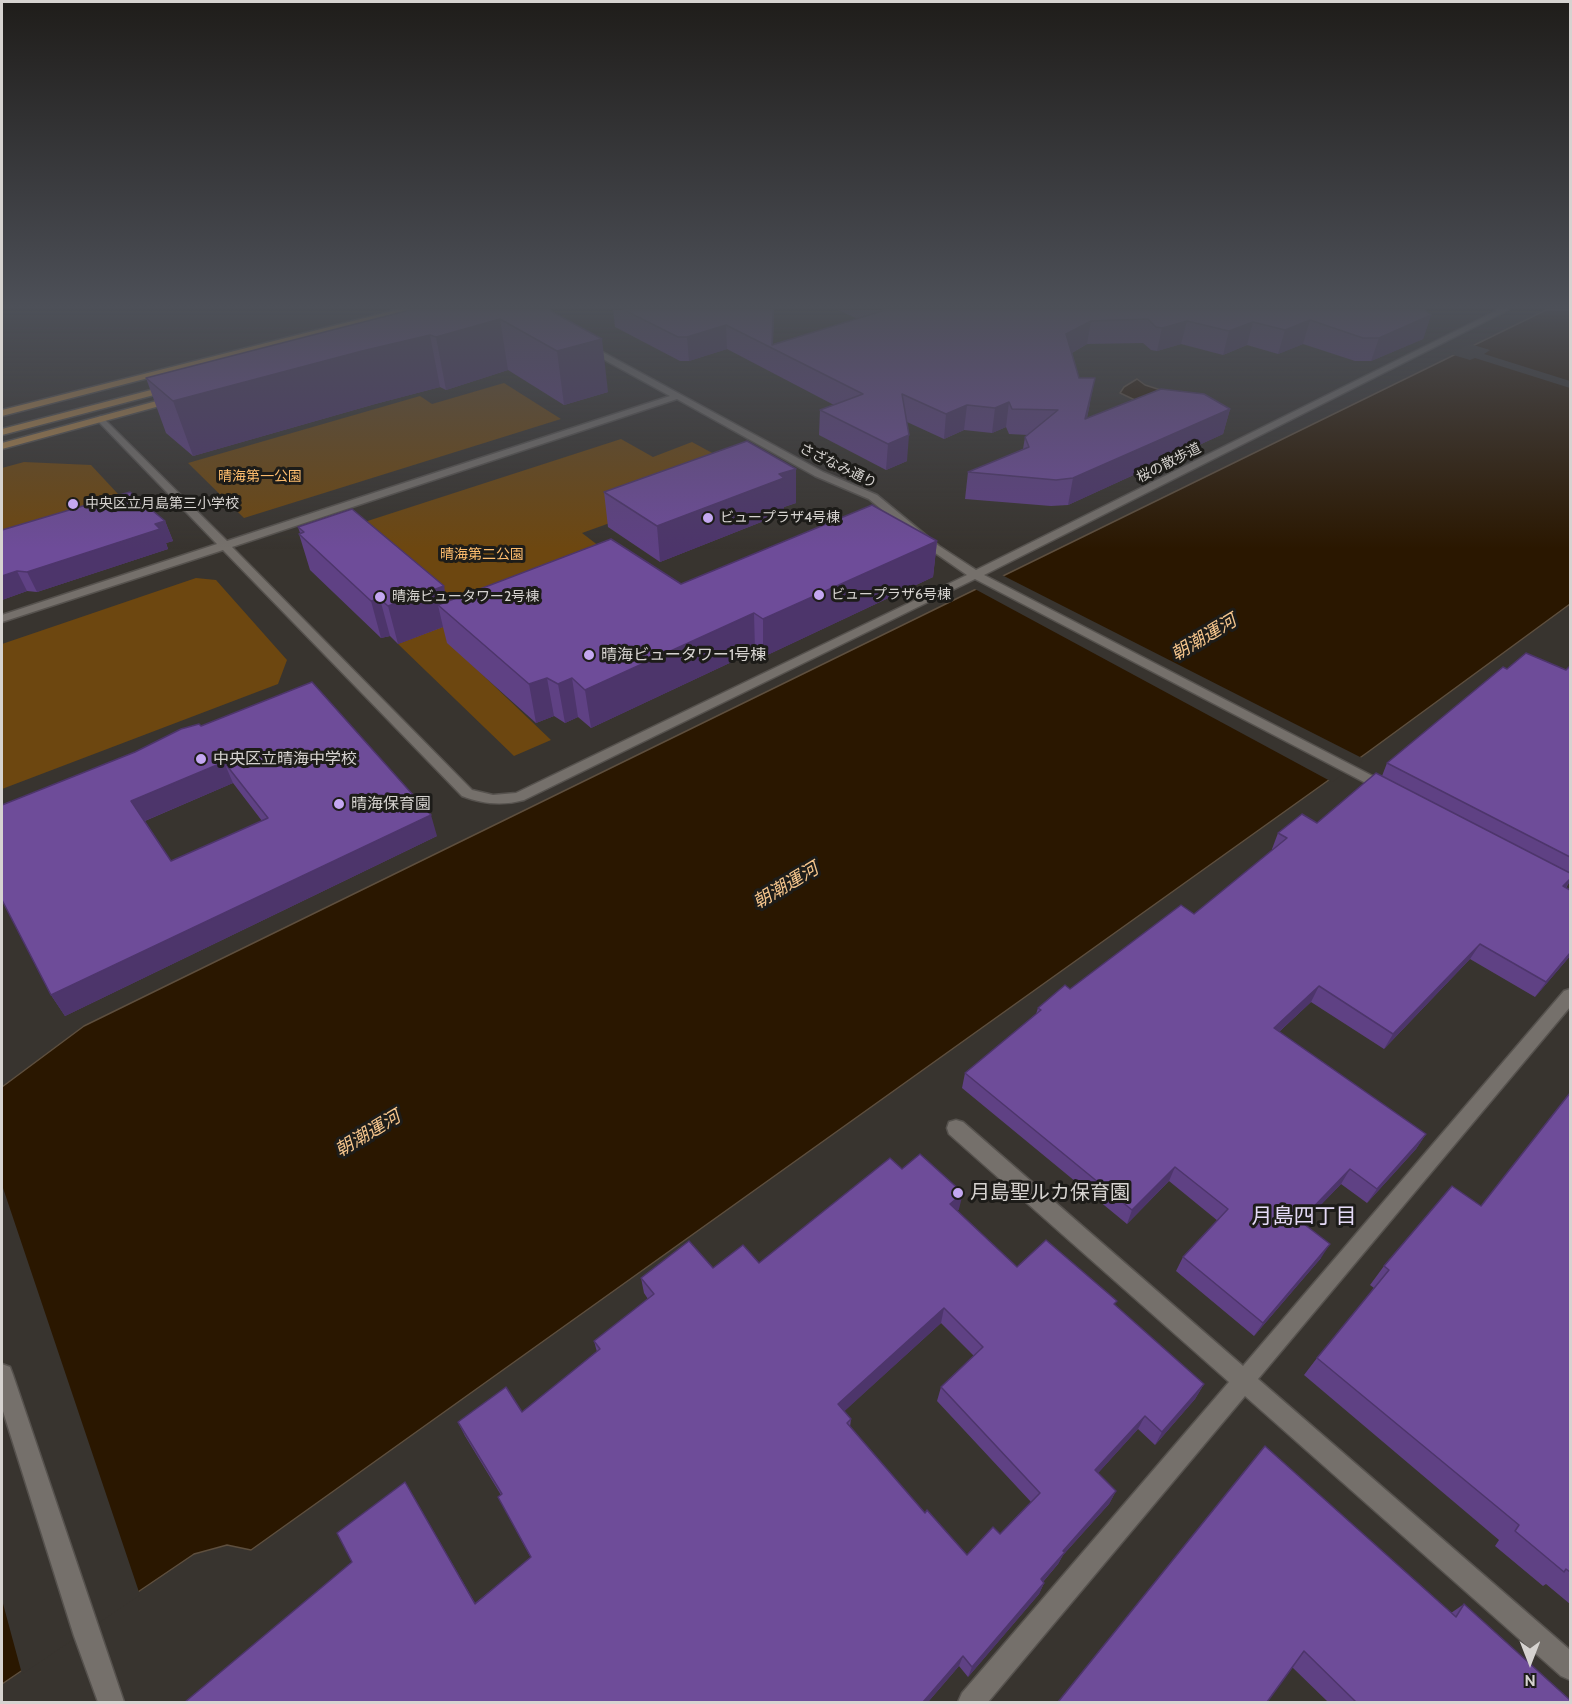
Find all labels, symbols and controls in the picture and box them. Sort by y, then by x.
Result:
street label: さざなみ通り [797,440,879,492]
street label: 桜の散歩道 [1134,440,1204,486]
park label: 晴海第一公園 [218,469,302,485]
place label: 中央区立月島第三小学校 [85,496,239,512]
marker: 中央区立月島第三小学校 [66,497,80,511]
place label: ビュープラザ4号棟 [720,510,840,526]
marker: ビュープラザ4号棟 [701,511,715,525]
park label: 晴海第二公園 [440,547,524,563]
place label: ビュープラザ6号棟 [831,587,951,603]
marker: ビュープラザ6号棟 [812,588,826,602]
place label: 晴海ビュータワー2号棟 [392,589,539,605]
marker: 晴海ビュータワー2号棟 [373,590,387,604]
water label: 朝潮運河 [1168,610,1240,666]
place label: 晴海ビュータワー1号棟 [601,645,766,665]
marker: 晴海ビュータワー1号棟 [582,648,596,662]
place label: 中央区立晴海中学校 [213,749,357,769]
marker: 中央区立晴海中学校 [194,752,208,766]
place label: 晴海保育園 [351,794,431,814]
marker: 晴海保育園 [332,797,346,811]
water label: 朝潮運河 [750,858,822,914]
water label: 朝潮運河 [332,1106,404,1162]
place label: 月島聖ルカ保育園 [970,1181,1130,1205]
marker: 月島聖ルカ保育園 [951,1186,965,1200]
district label: 月島四丁目 [1252,1204,1356,1230]
north arrow [1500,1632,1560,1692]
text: N [1524,1671,1536,1690]

